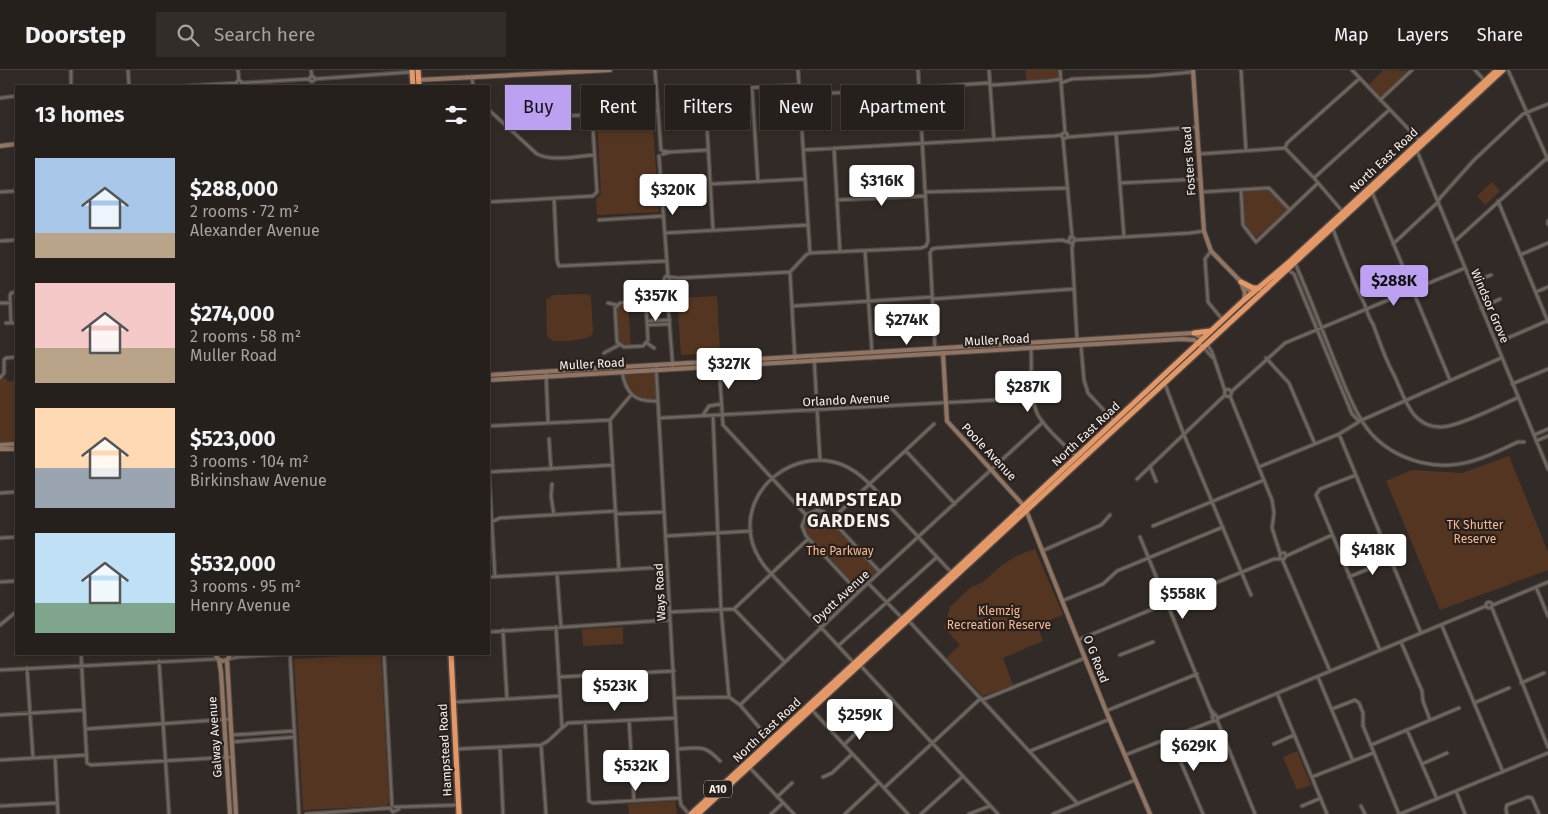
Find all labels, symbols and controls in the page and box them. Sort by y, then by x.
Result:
search box [156,12,506,57]
text: Doorstep [25,21,126,49]
icon: search [174,21,202,49]
text: Search here [214,23,315,46]
text: Map [1334,24,1369,46]
text: Layers [1397,24,1449,46]
text: Share [1477,24,1523,46]
chip: Buy [505,85,571,130]
chip: Rent [581,85,655,130]
chip: Filters [665,85,750,130]
chip: New [760,85,831,130]
chip: Apartment [841,85,964,130]
icon: filters [442,101,470,129]
text: 13 homes [35,102,125,128]
street label: North East Road [1347,125,1421,195]
street label: Fosters Road [1180,126,1198,196]
pin: $316K [847,164,917,207]
text: $316K [860,171,904,190]
pin: $320K [638,174,708,216]
text: $288,000 [190,176,278,202]
icon: home [75,178,135,238]
text: $320K [651,180,695,199]
text: 2 rooms · 72 m² [190,202,299,221]
text: Alexander Avenue [190,221,320,240]
pin: $288K [1359,264,1429,307]
street label: Windsor Grove [1468,267,1512,345]
text: $288K [1371,271,1417,290]
pin: $357K [621,280,691,322]
text: $357K [635,286,677,305]
text: $274,000 [190,301,274,327]
icon: home [75,303,135,363]
pin: $274K [872,304,942,346]
text: $274K [886,310,928,329]
text: 2 rooms · 58 m² [190,327,301,346]
street label: Muller Road [964,331,1030,349]
text: Muller Road [190,346,277,365]
pin: $327K [694,348,764,390]
text: $327K [708,354,750,373]
street label: Muller Road [559,355,625,373]
pin: $287K [993,370,1063,413]
text: $287K [1006,377,1050,396]
street label: Orlando Avenue [802,391,890,409]
street label: North East Road [1049,399,1123,469]
street label: Poole Avenue [959,420,1019,484]
text: $523,000 [190,426,276,452]
icon: home [75,428,135,488]
text: 3 rooms · 104 m² [190,452,309,471]
text: Birkinshaw Avenue [190,471,327,490]
district label: HAMPSTEAD GARDENS [795,489,903,532]
park label: TK Shutter Reserve [1447,518,1504,546]
pin: $418K [1338,534,1408,576]
text: $418K [1351,540,1395,559]
park label: The Parkway [806,544,874,558]
text: $532,000 [190,551,276,577]
icon: home [75,553,135,613]
street label: Ways Road [651,563,669,621]
street label: Dyott Avenue [810,567,872,627]
text: 3 rooms · 95 m² [190,577,301,596]
pin: $558K [1148,578,1218,620]
text: $558K [1160,584,1206,603]
text: Henry Avenue [190,596,290,615]
park label: Klemzig Recreation Reserve [947,604,1051,632]
street label: O G Road [1081,633,1111,685]
pin: $523K [580,670,650,712]
text: $523K [593,676,637,695]
street label: North East Road [730,695,804,765]
street label: Galway Avenue [205,696,225,778]
pin: $259K [825,698,895,741]
street label: Hampstead Road [436,703,454,797]
text: $259K [838,705,882,724]
pin: $629K [1159,730,1229,772]
text: $629K [1172,736,1216,755]
pin: $532K [601,750,671,792]
text: $532K [614,756,658,775]
road number: A10 [704,781,732,798]

